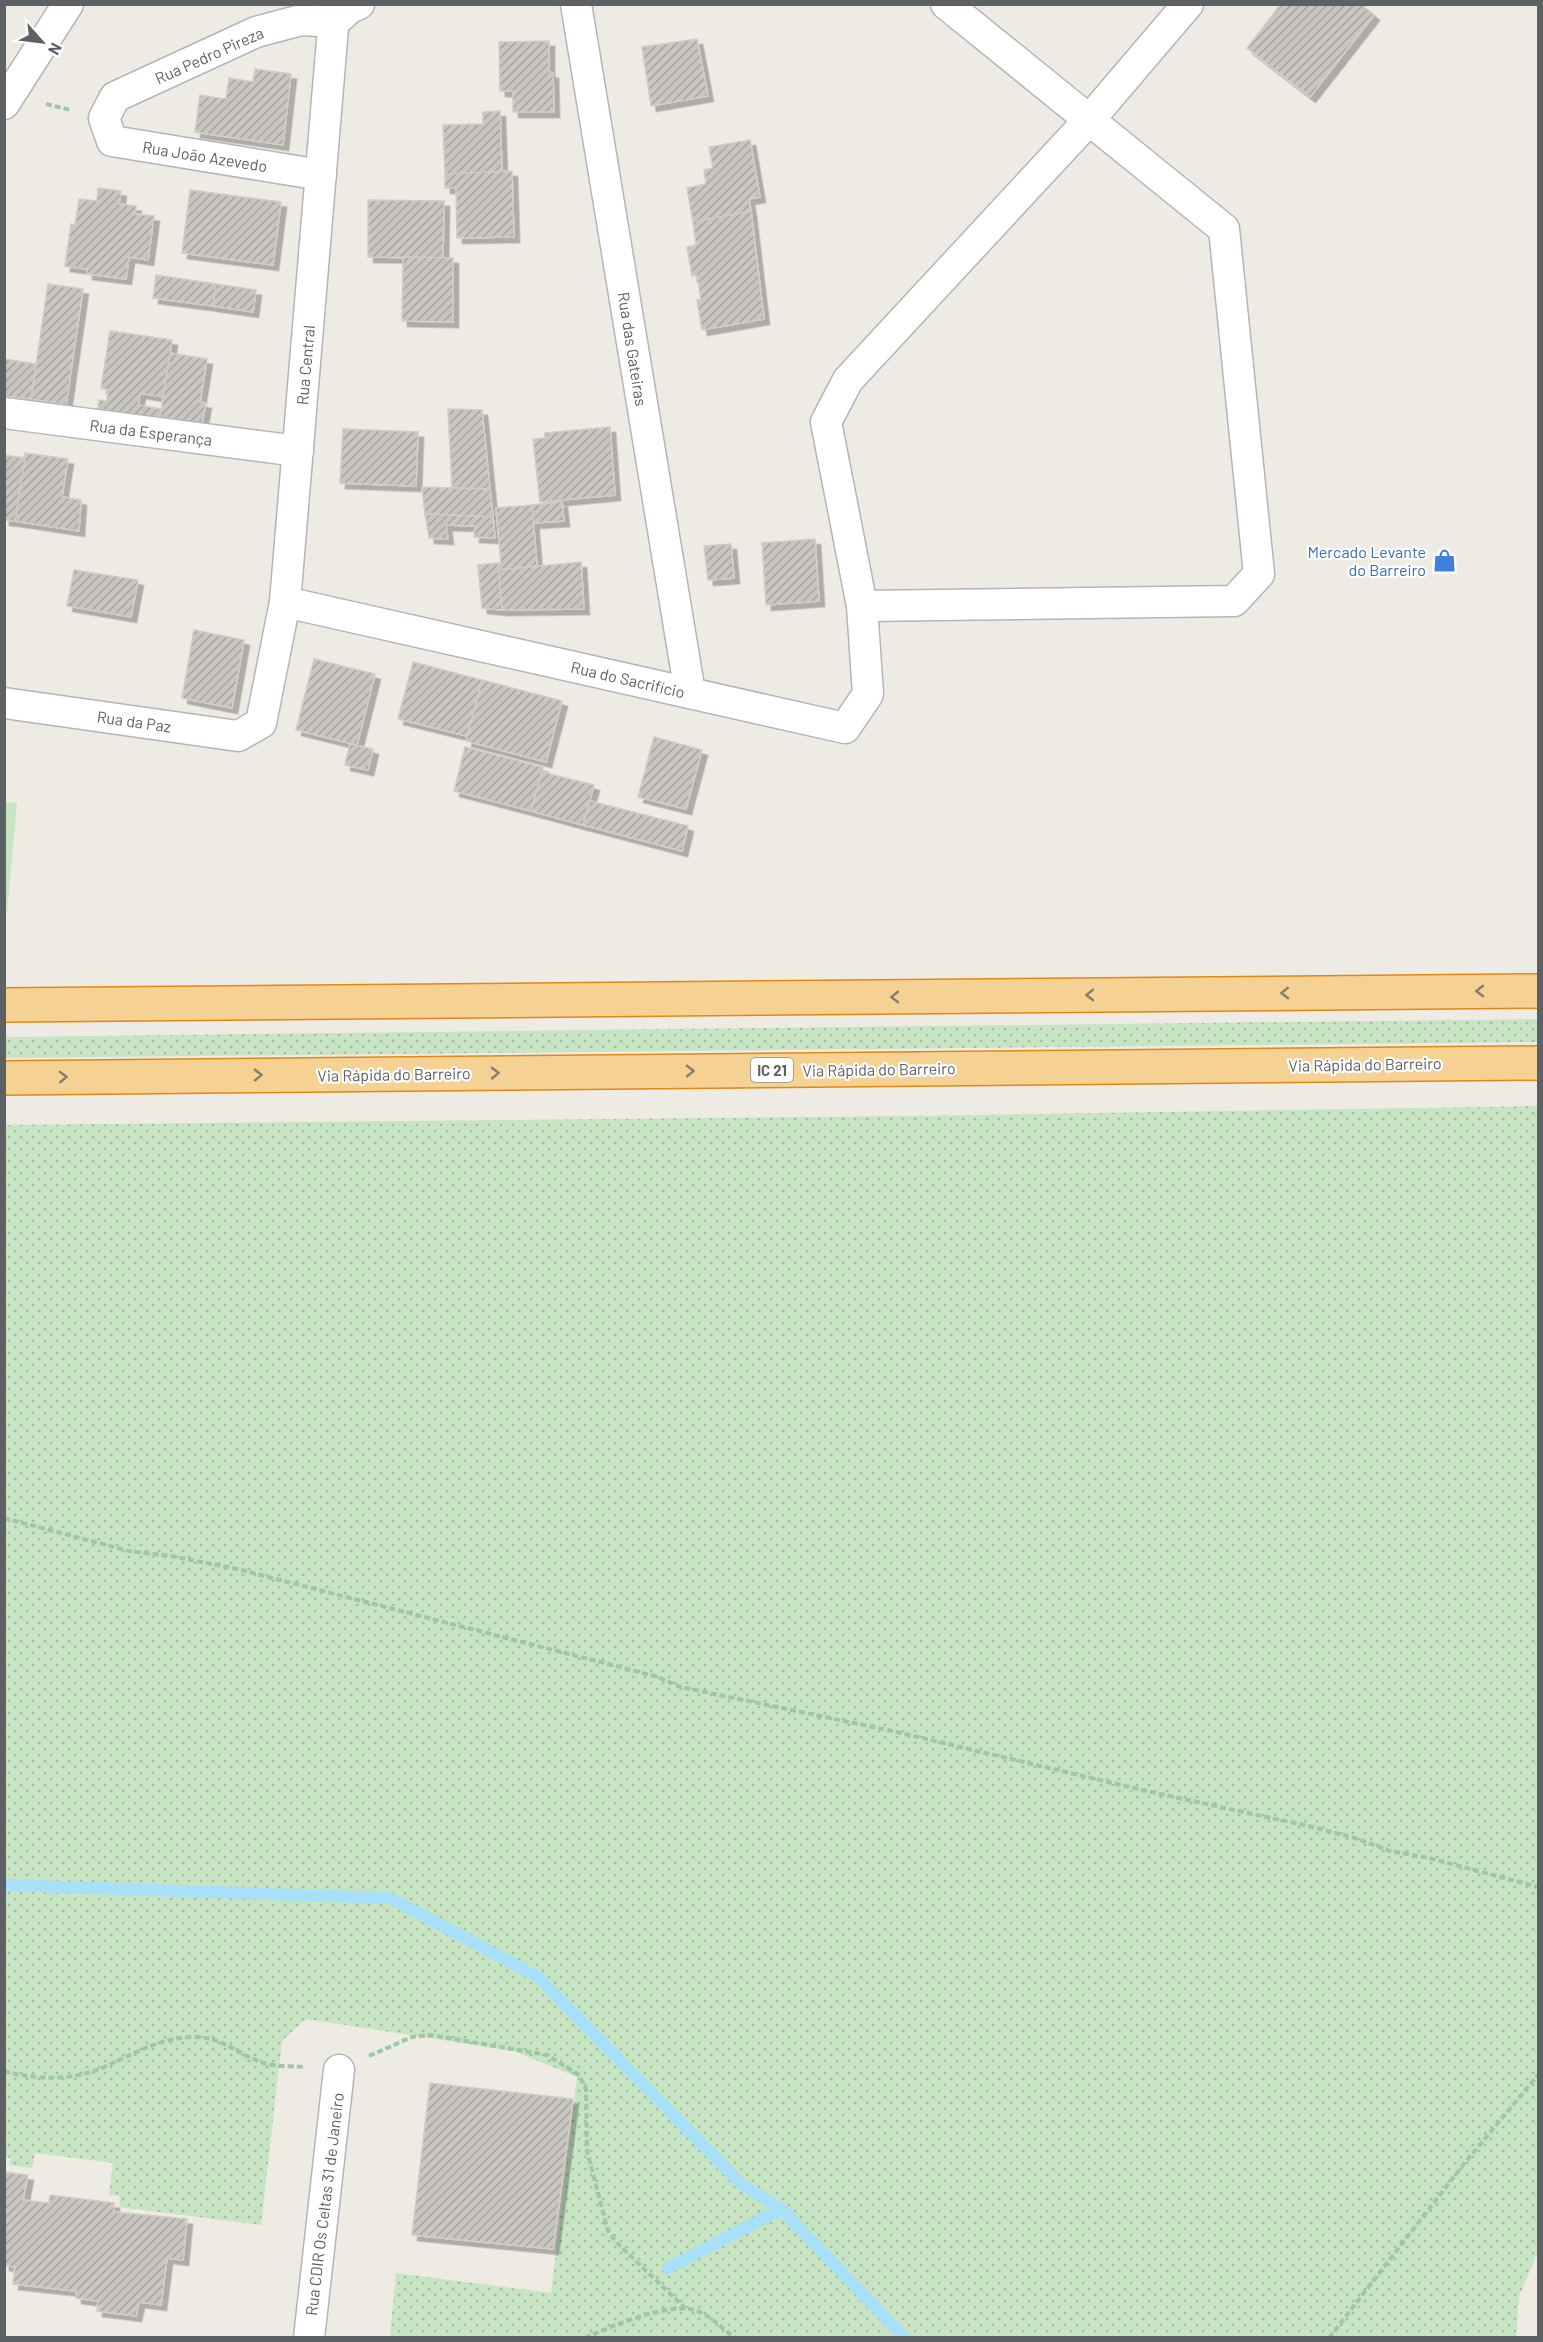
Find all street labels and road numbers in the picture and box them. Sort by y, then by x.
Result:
street label: Rua Pedro Pireza [152,23,266,87]
street label: Rua João Azevedo [141,137,269,175]
street label: Rua das Gateiras [615,291,651,407]
street label: Rua Central [292,324,318,406]
street label: Rua da Esperança [89,415,213,449]
street label: Rua do Sacrifício [569,657,687,701]
street label: Rua da Paz [96,706,172,736]
street label: Via Rápida do Barreiro [1288,1053,1442,1075]
road number: IC 21 [751,1058,793,1082]
street label: Via Rápida do Barreiro [802,1058,956,1080]
street label: Via Rápida do Barreiro [317,1063,471,1085]
street label: Rua CDIR Os Celtas 31 de Janeiro [301,2091,347,2317]

